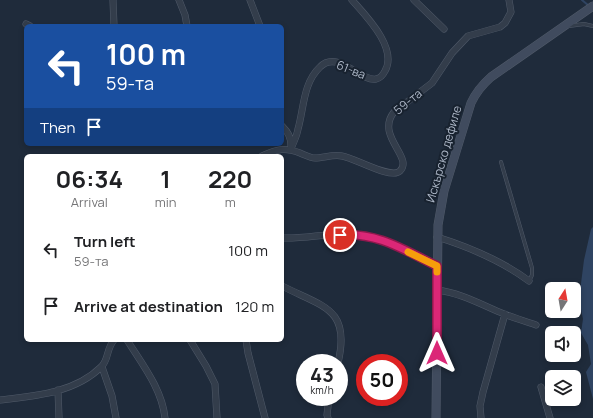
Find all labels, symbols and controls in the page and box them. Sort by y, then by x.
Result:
text: 100 m [106,35,186,73]
icon: left [40,40,92,92]
street label: 61-ва [334,56,368,83]
text: 59-та [106,71,154,95]
street label: 59-та [390,85,425,118]
street label: Искърско дефиле [422,103,465,204]
icon: arrive [83,116,105,138]
text: Then [40,117,75,138]
text: 06:34 [56,162,123,195]
text: 1 [160,162,171,195]
text: 220 [208,162,252,195]
text: Arrival [71,193,108,211]
text: min [155,193,176,211]
text: m [225,193,236,211]
pin [323,218,357,252]
icon: arrive [329,224,351,246]
text: Turn left [74,231,136,252]
icon: left [40,239,62,261]
text: 100 m [228,240,268,261]
text: 59-та [74,252,109,270]
north arrow [545,282,581,318]
map controls [545,282,581,406]
icon: arrive [40,295,62,317]
text: Arrive at destination [74,296,223,317]
text: 120 m [235,296,274,317]
button: sound [545,326,581,362]
position arrow [416,332,458,374]
speed limit sign: 50 [356,354,408,406]
text: 43 [310,361,334,388]
button: layers [545,370,581,406]
text: km/h [310,383,334,397]

